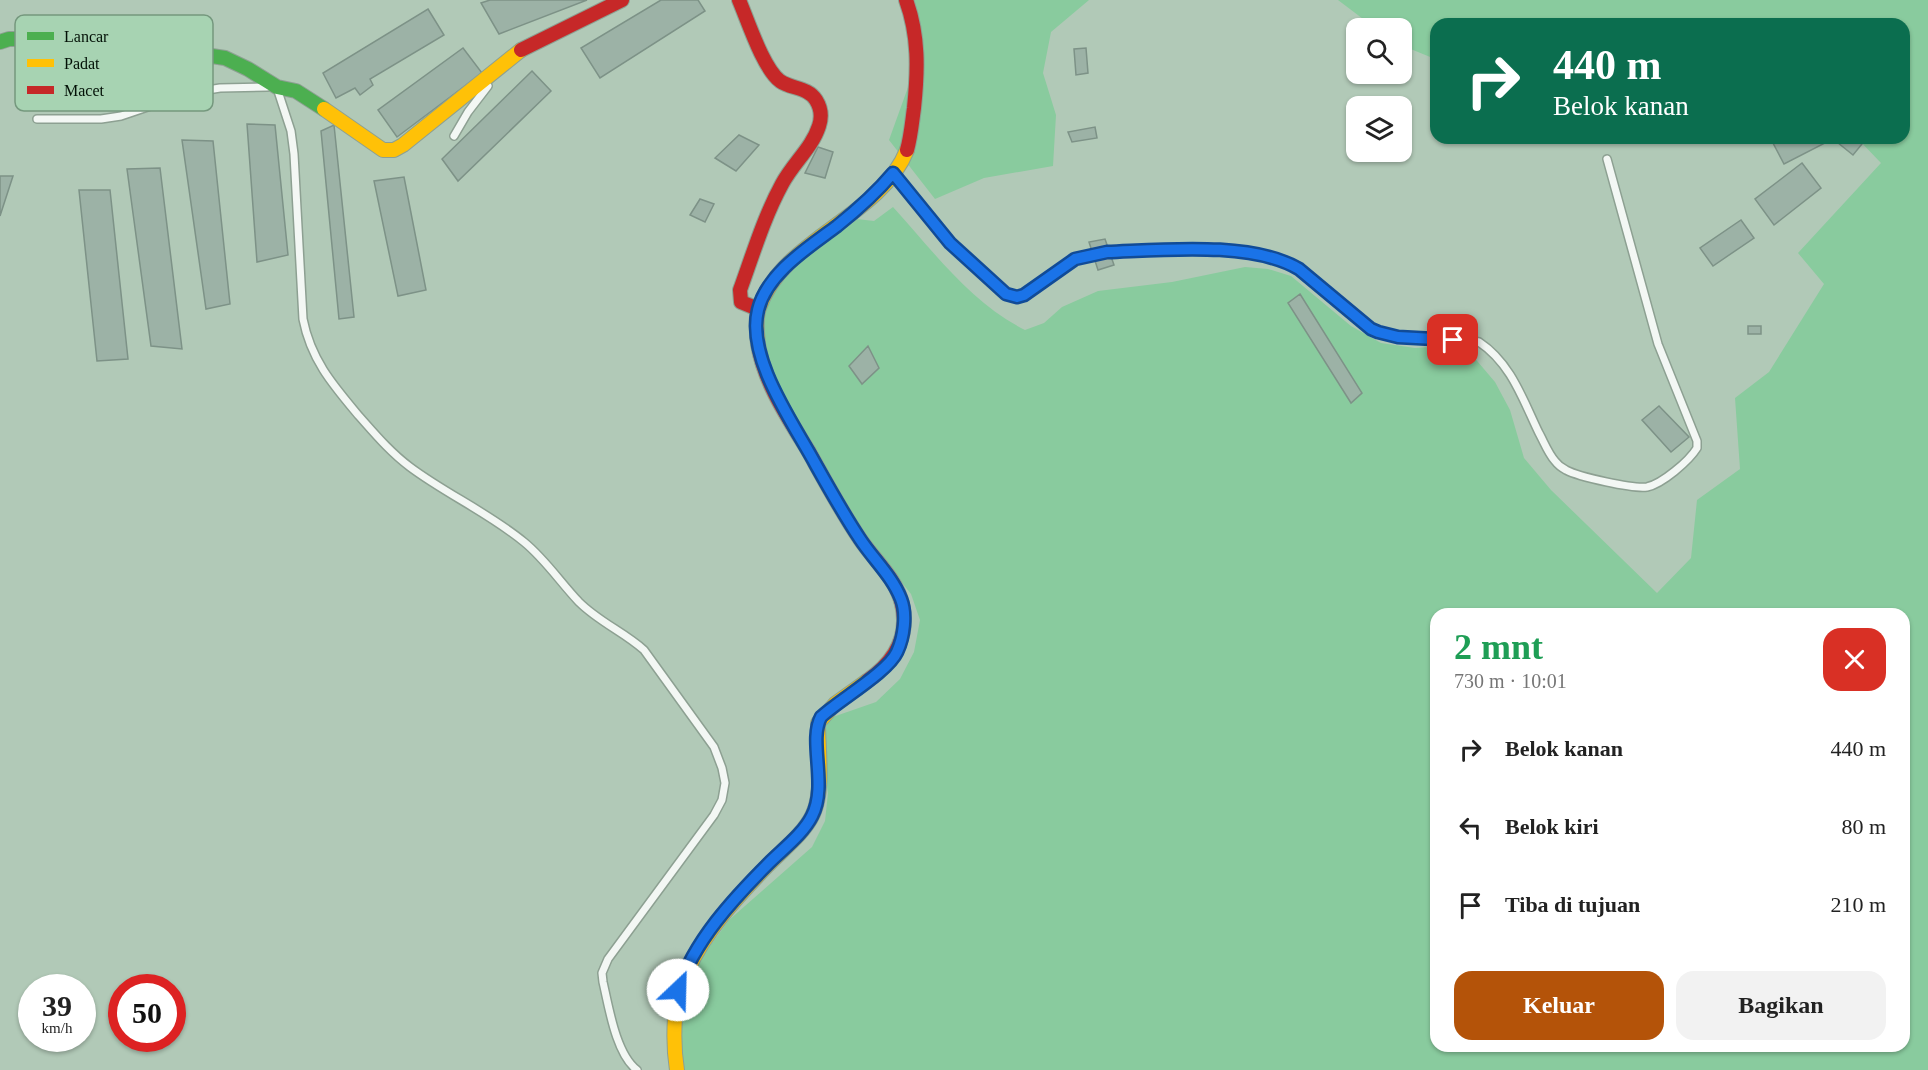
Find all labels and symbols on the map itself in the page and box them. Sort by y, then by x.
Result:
legend [15,15,213,111]
text: Lancar [64,28,109,45]
text: Padat [64,55,100,72]
text: Macet [64,82,105,99]
pin [1427,314,1478,365]
position arrow [646,958,710,1022]
speed limit sign: 50 [108,974,186,1052]

